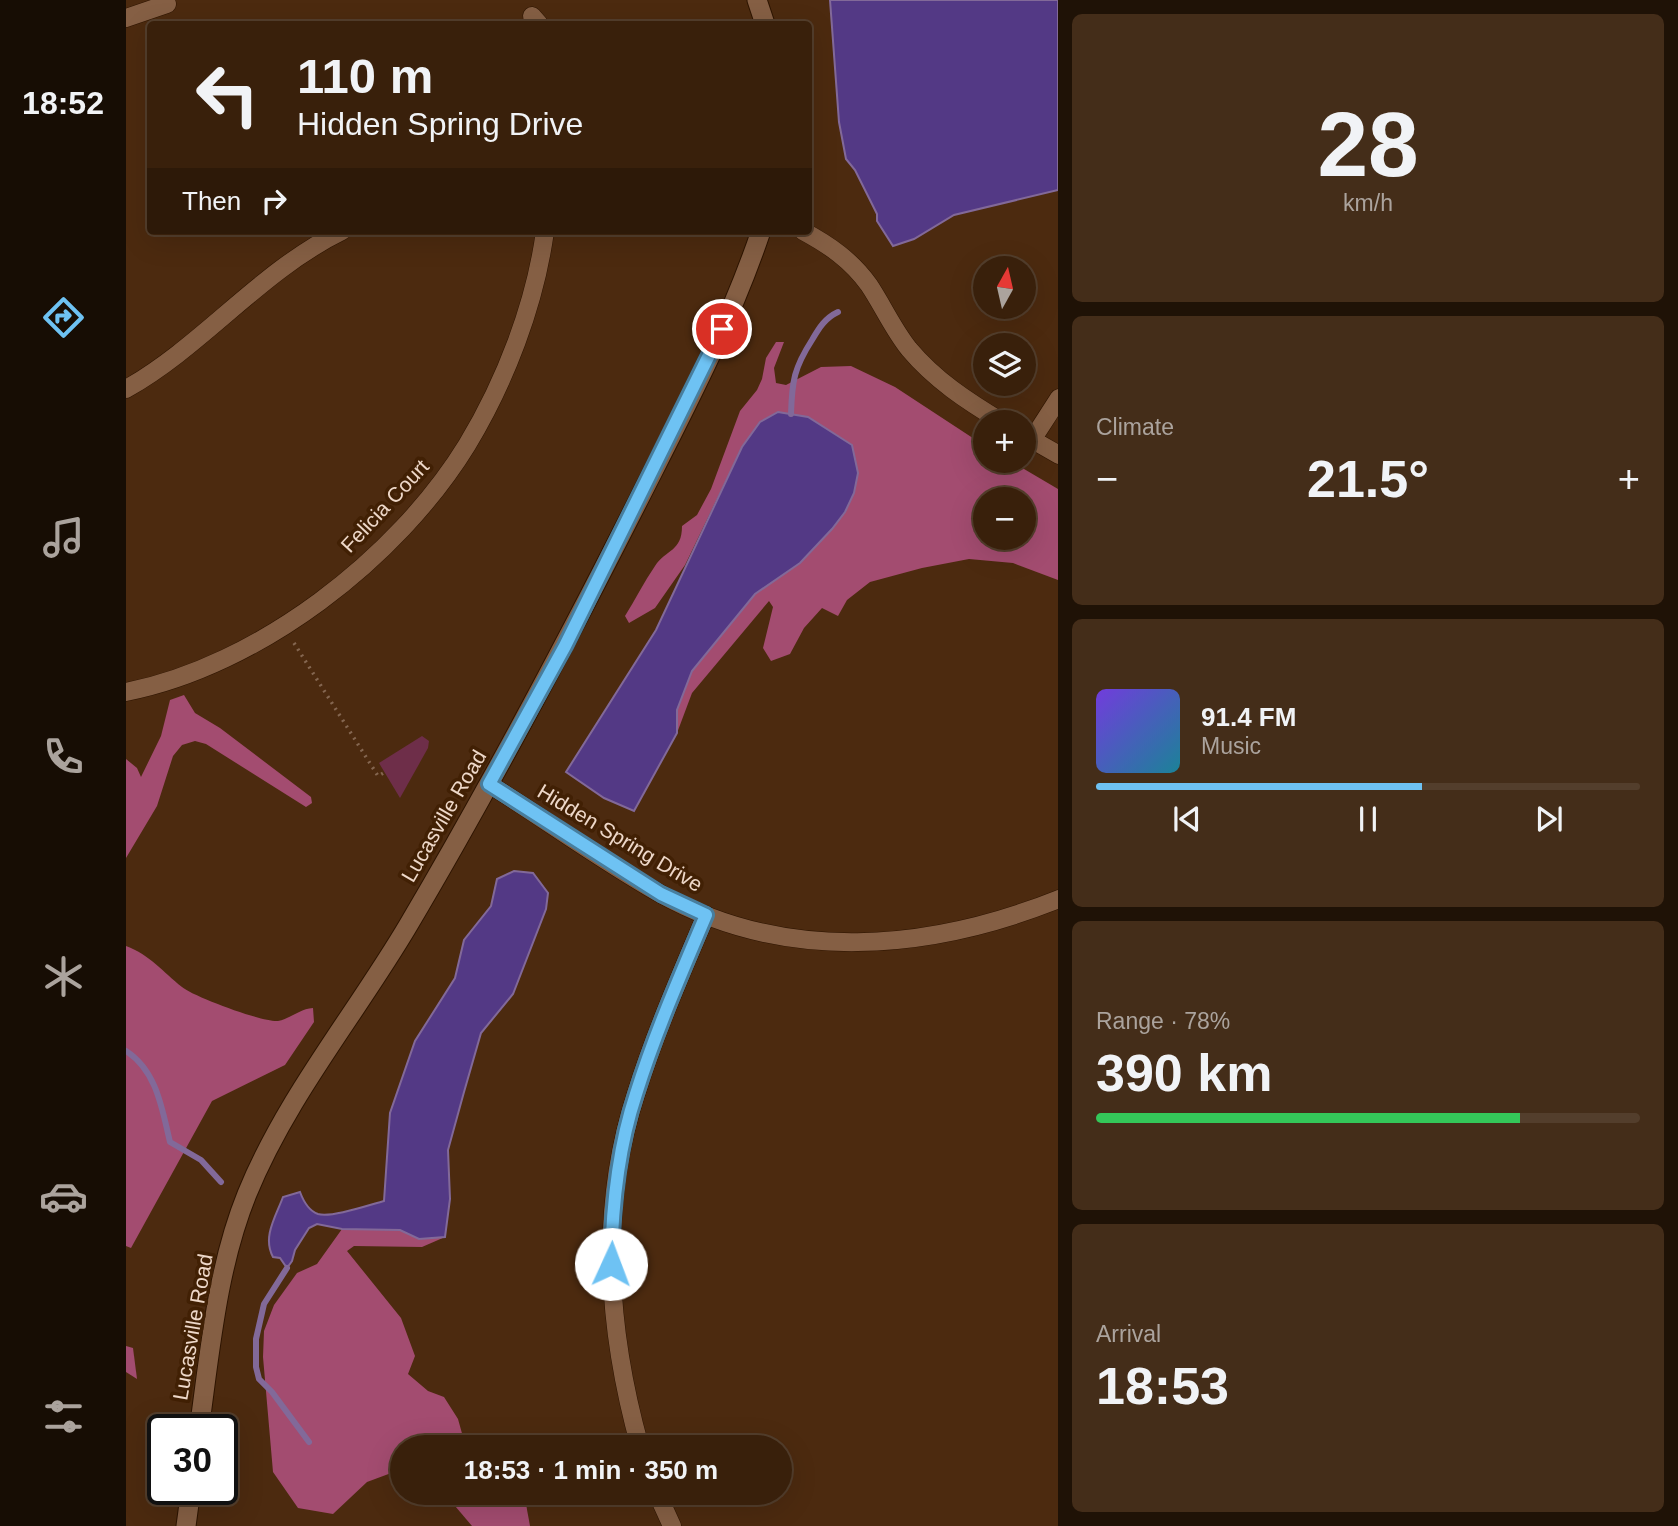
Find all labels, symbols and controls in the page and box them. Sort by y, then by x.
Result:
icon: left [182,49,273,140]
text: 110 m [297,49,433,103]
text: 18:52 [22,85,104,121]
text: 28 [1317,94,1419,195]
text: Hidden Spring Drive [297,106,583,142]
icon: right [255,182,293,220]
text: Then [182,186,241,216]
text: km/h [1343,190,1393,216]
north arrow [973,256,1036,318]
map controls [973,256,1036,550]
icon: directions [39,293,88,342]
pin [692,299,752,359]
icon: arrive [703,310,741,348]
button: layers [973,333,1036,396]
button: + [973,410,1036,473]
text: Climate [1096,414,1174,440]
text: 21.5° [1307,450,1429,508]
street label: Felicia Court [336,455,433,557]
text: − [1096,458,1118,500]
text: + [1618,458,1640,500]
button: − [973,487,1036,550]
icon: music [39,513,88,562]
text: 91.4 FM [1201,702,1296,732]
icon: phone [39,732,88,781]
text: Music [1201,733,1261,759]
street label: Lucasville Road [397,746,491,886]
street label: Hidden Spring Drive [534,779,707,896]
icon: previous [1168,800,1206,838]
icon: pause [1349,800,1387,838]
icon: next [1530,800,1568,838]
icon: climate [39,952,88,1001]
text: Range · 78% [1096,1008,1230,1034]
text: 390 km [1096,1044,1272,1102]
icon: car [39,1172,88,1221]
position arrow [574,1227,648,1301]
street label: Lucasville Road [168,1252,217,1402]
text: Arrival [1096,1321,1161,1347]
text: 18:53 [1096,1357,1229,1415]
icon: filters [39,1392,88,1441]
speed limit sign: 30 [147,1414,238,1505]
text: 18:53 · 1 min · 350 m [464,1455,718,1485]

